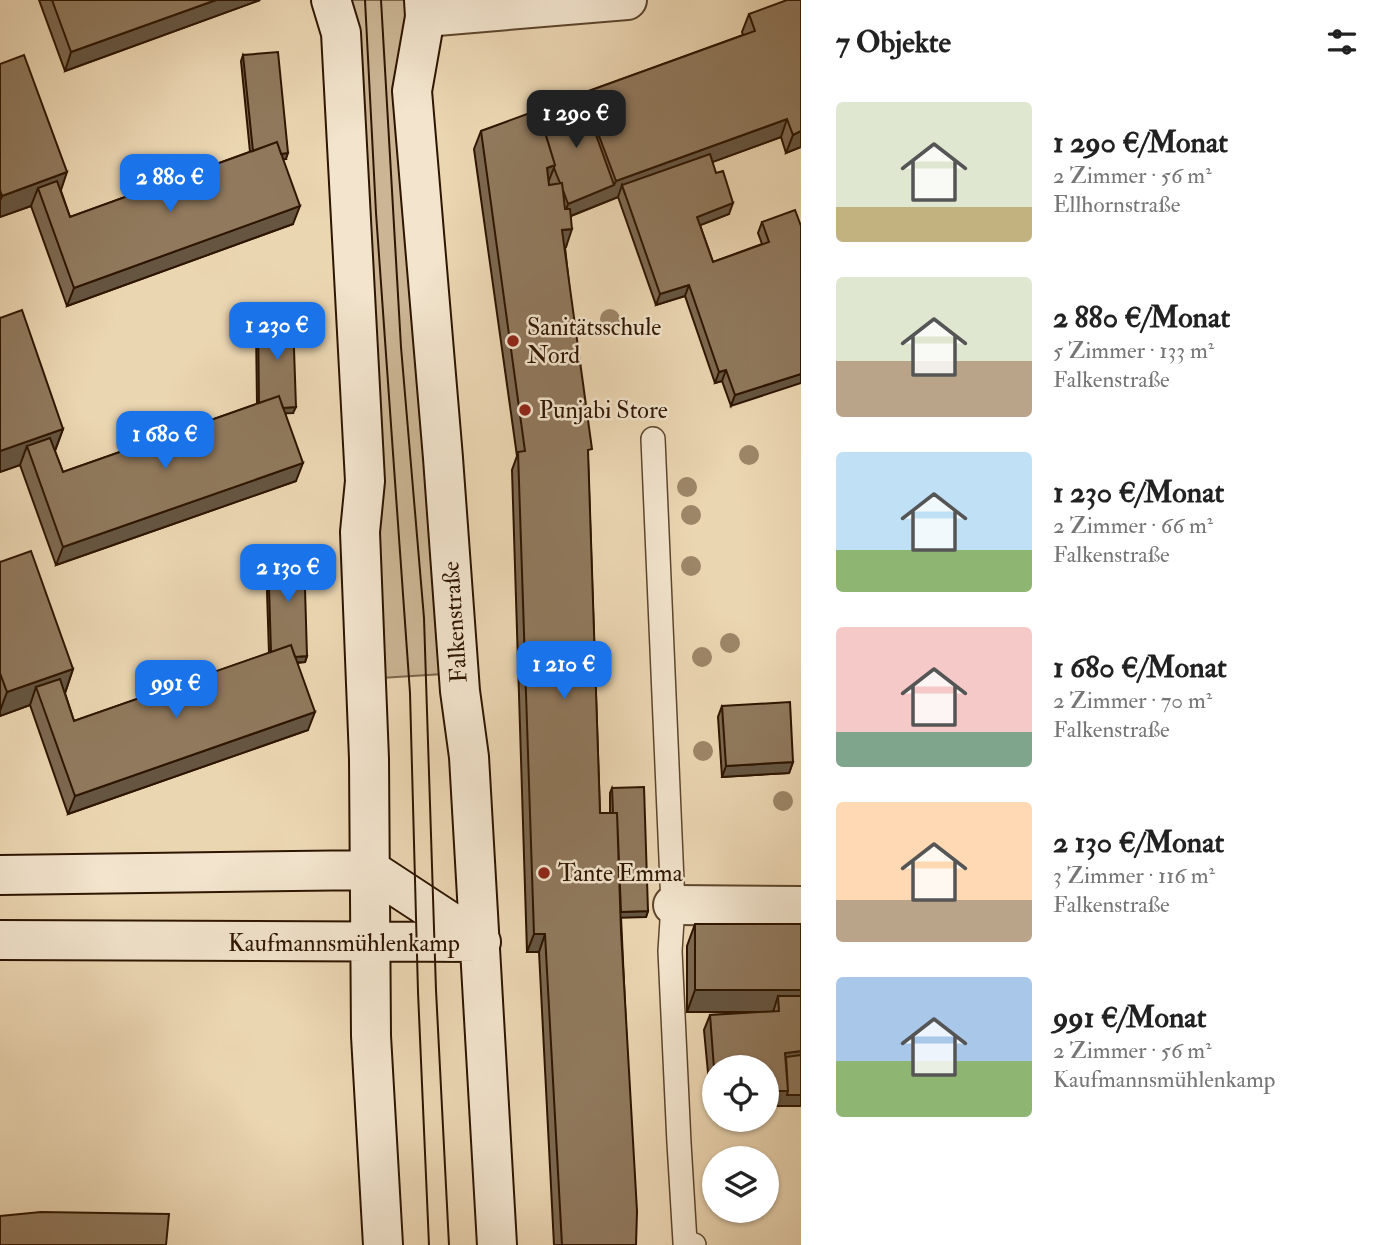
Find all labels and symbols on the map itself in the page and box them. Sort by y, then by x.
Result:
pin: 1 290 € [511,90,641,150]
pin: 2 880 € [105,154,235,214]
pin: 1 230 € [212,302,342,362]
place label: Sanitätsschule Nord [527,312,661,371]
marker: Sanitätsschule Nord [505,333,521,349]
place label: Punjabi Store [539,395,668,426]
marker: Punjabi Store [517,402,533,418]
pin: 1 680 € [100,412,230,471]
pin: 2 130 € [223,544,353,604]
street label: Falkenstraße [435,560,475,684]
pin: 1 210 € [499,642,629,701]
pin: 991 € [127,660,225,720]
place label: Tante Emma [558,858,684,889]
marker: Tante Emma [536,865,552,881]
street label: Kaufmannsmühlenkamp [228,928,460,959]

